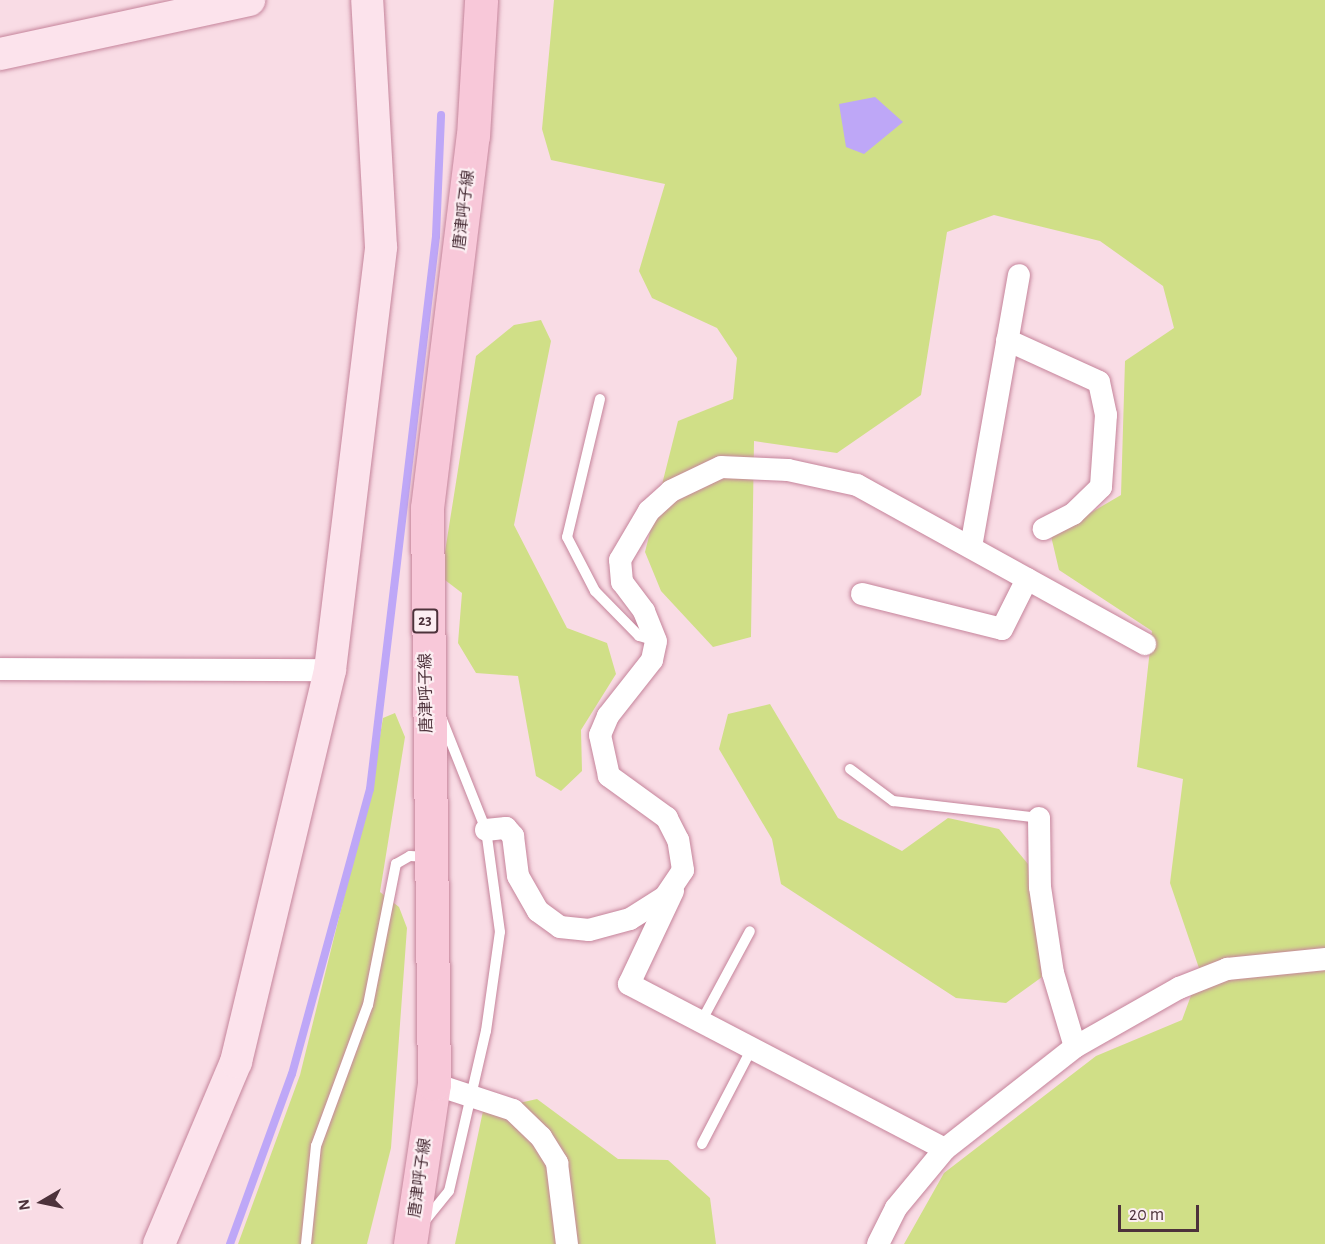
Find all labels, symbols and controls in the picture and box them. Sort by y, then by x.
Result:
street label: 唐津呼子線 [450,169,478,251]
road number: 23 [412,609,438,633]
street label: 唐津呼子線 [416,653,436,733]
street label: 唐津呼子線 [405,1137,435,1219]
north arrow [12,1172,72,1232]
scale bar [1121,1193,1202,1231]
text: N [15,1198,33,1212]
text: 20 m [1129,1206,1164,1224]

